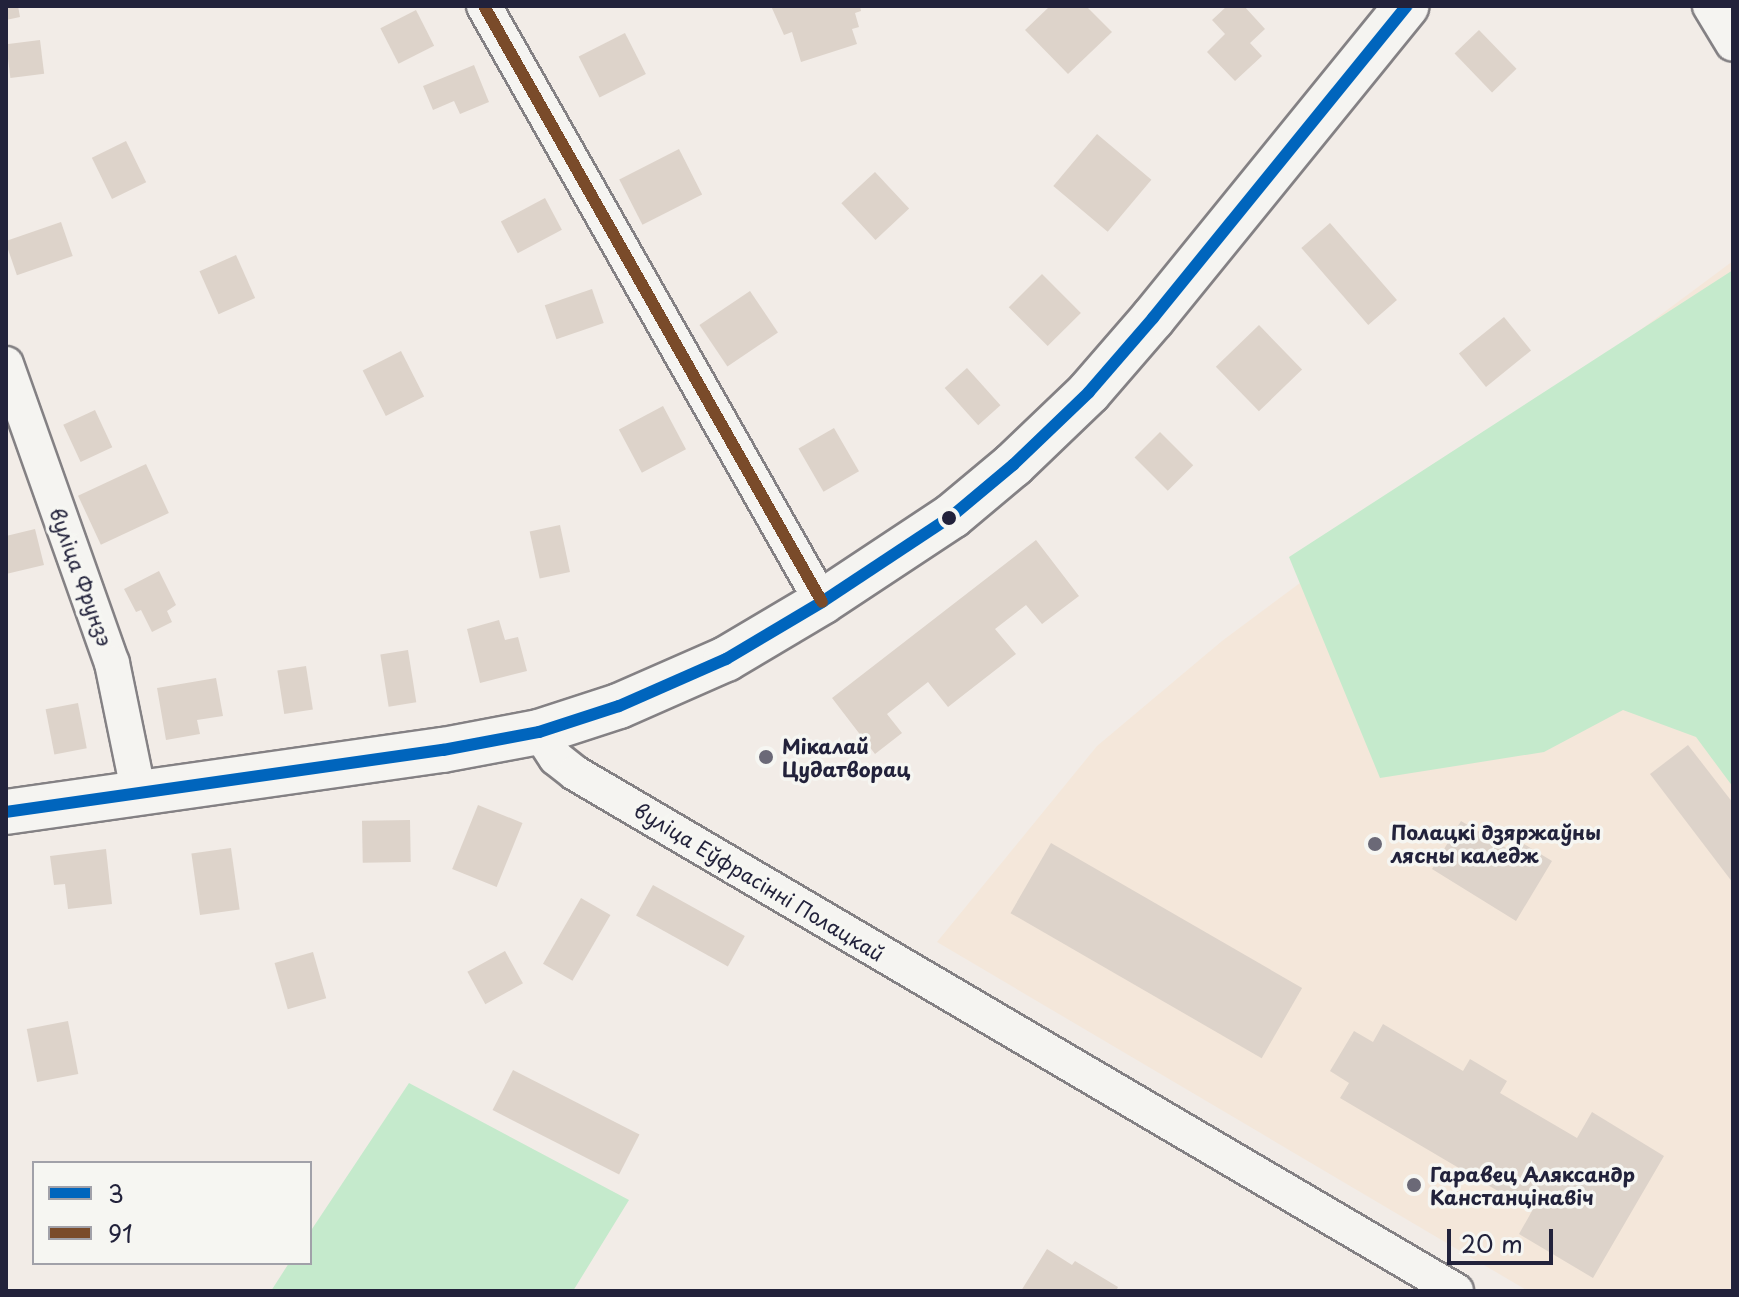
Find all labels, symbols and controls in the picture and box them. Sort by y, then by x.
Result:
street label: вуліца Фрунзэ [45,504,117,650]
unlabelled marker [941,510,957,526]
place label: Мікалай Цудатворац [782,734,910,781]
marker: Мікалай Цудатворац [757,748,775,766]
street label: вуліца Еўфрасінні Полацкай [630,798,888,966]
place label: Полацкі дзяржаўны лясны каледж [1391,820,1601,867]
marker: Полацкі дзяржаўны лясны каледж [1366,835,1384,853]
legend [32,1161,312,1265]
place label: Гаравец Аляксандр Канстанцінавіч [1430,1162,1635,1209]
text: 3 [108,1175,124,1211]
marker: Гаравец Аляксандр Канстанцінавіч [1405,1176,1423,1194]
scale bar [1451,1213,1557,1263]
text: 91 [108,1215,133,1251]
text: 20 m [1461,1225,1523,1261]

